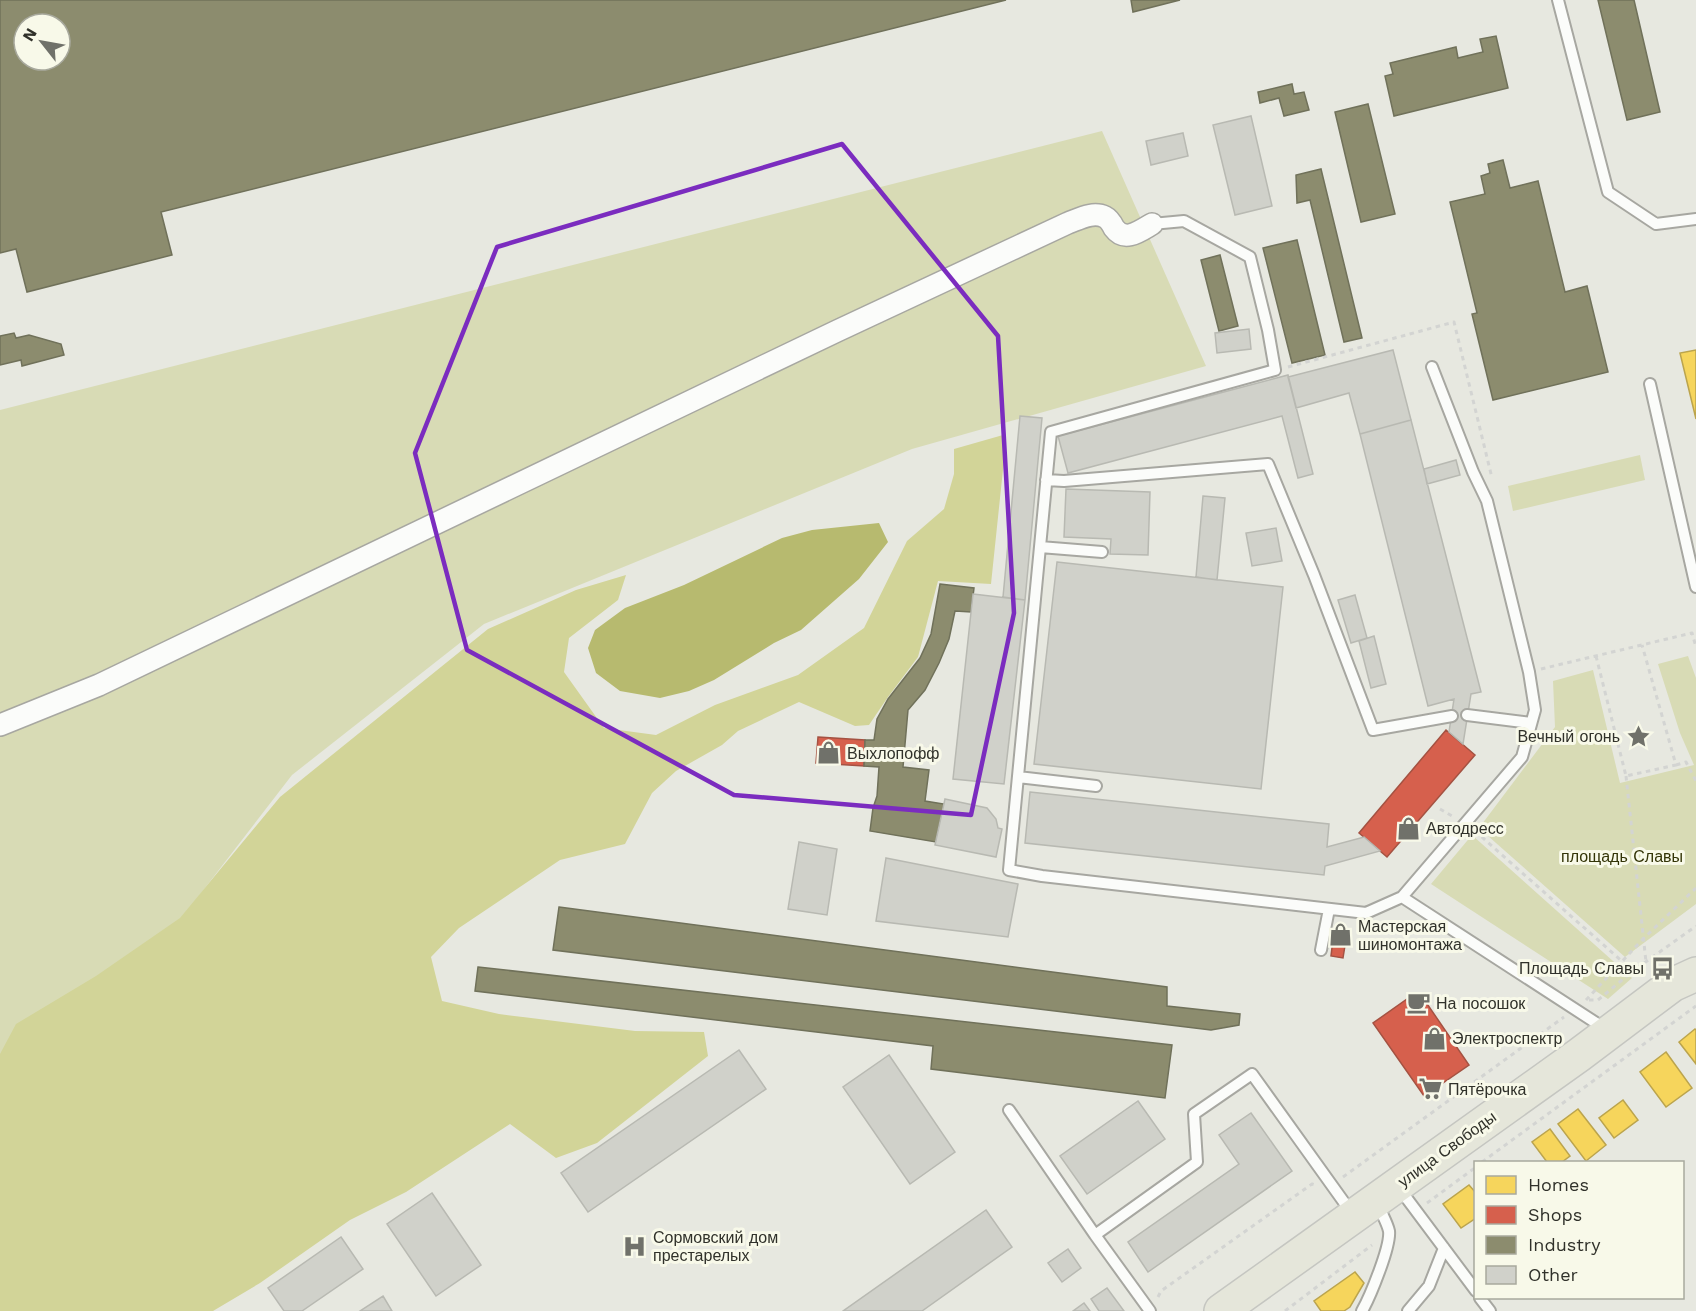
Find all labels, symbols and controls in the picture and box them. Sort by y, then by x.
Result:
north arrow [12,12,72,72]
text: N [18,25,41,45]
place icon: Вечный огонь [1625,723,1651,749]
place label: Вечный огонь [1517,727,1620,746]
shop icon: Выхлопофф [816,740,842,766]
place label: Выхлопофф [847,744,939,763]
shop icon: Автодресс [1395,815,1421,841]
place label: Автодресс [1426,819,1504,838]
park label: площадь Славы [1561,847,1683,866]
place label: Мастерская шиномонтажа [1358,917,1462,954]
shop icon: Мастерская шиномонтажа [1327,922,1353,948]
bus stop icon: Площадь Славы [1649,955,1675,981]
place label: Площадь Славы [1519,959,1644,978]
cafe icon: На посошок [1405,990,1431,1016]
place label: На посошок [1436,994,1526,1013]
shop icon: Электроспектр [1421,1025,1447,1051]
place label: Электроспектр [1452,1029,1563,1048]
supermarket icon: Пятёрочка [1417,1076,1443,1102]
place label: Пятёрочка [1448,1080,1527,1099]
street label: улица Свободы [1394,1107,1500,1191]
legend [1474,1161,1684,1299]
text: Homes [1528,1174,1589,1195]
text: Shops [1528,1204,1582,1225]
place label: Сормовский дом престарелых [653,1228,778,1265]
hospital icon: Сормовский дом престарелых [622,1233,648,1259]
text: Industry [1528,1234,1601,1255]
text: Other [1528,1264,1578,1285]

